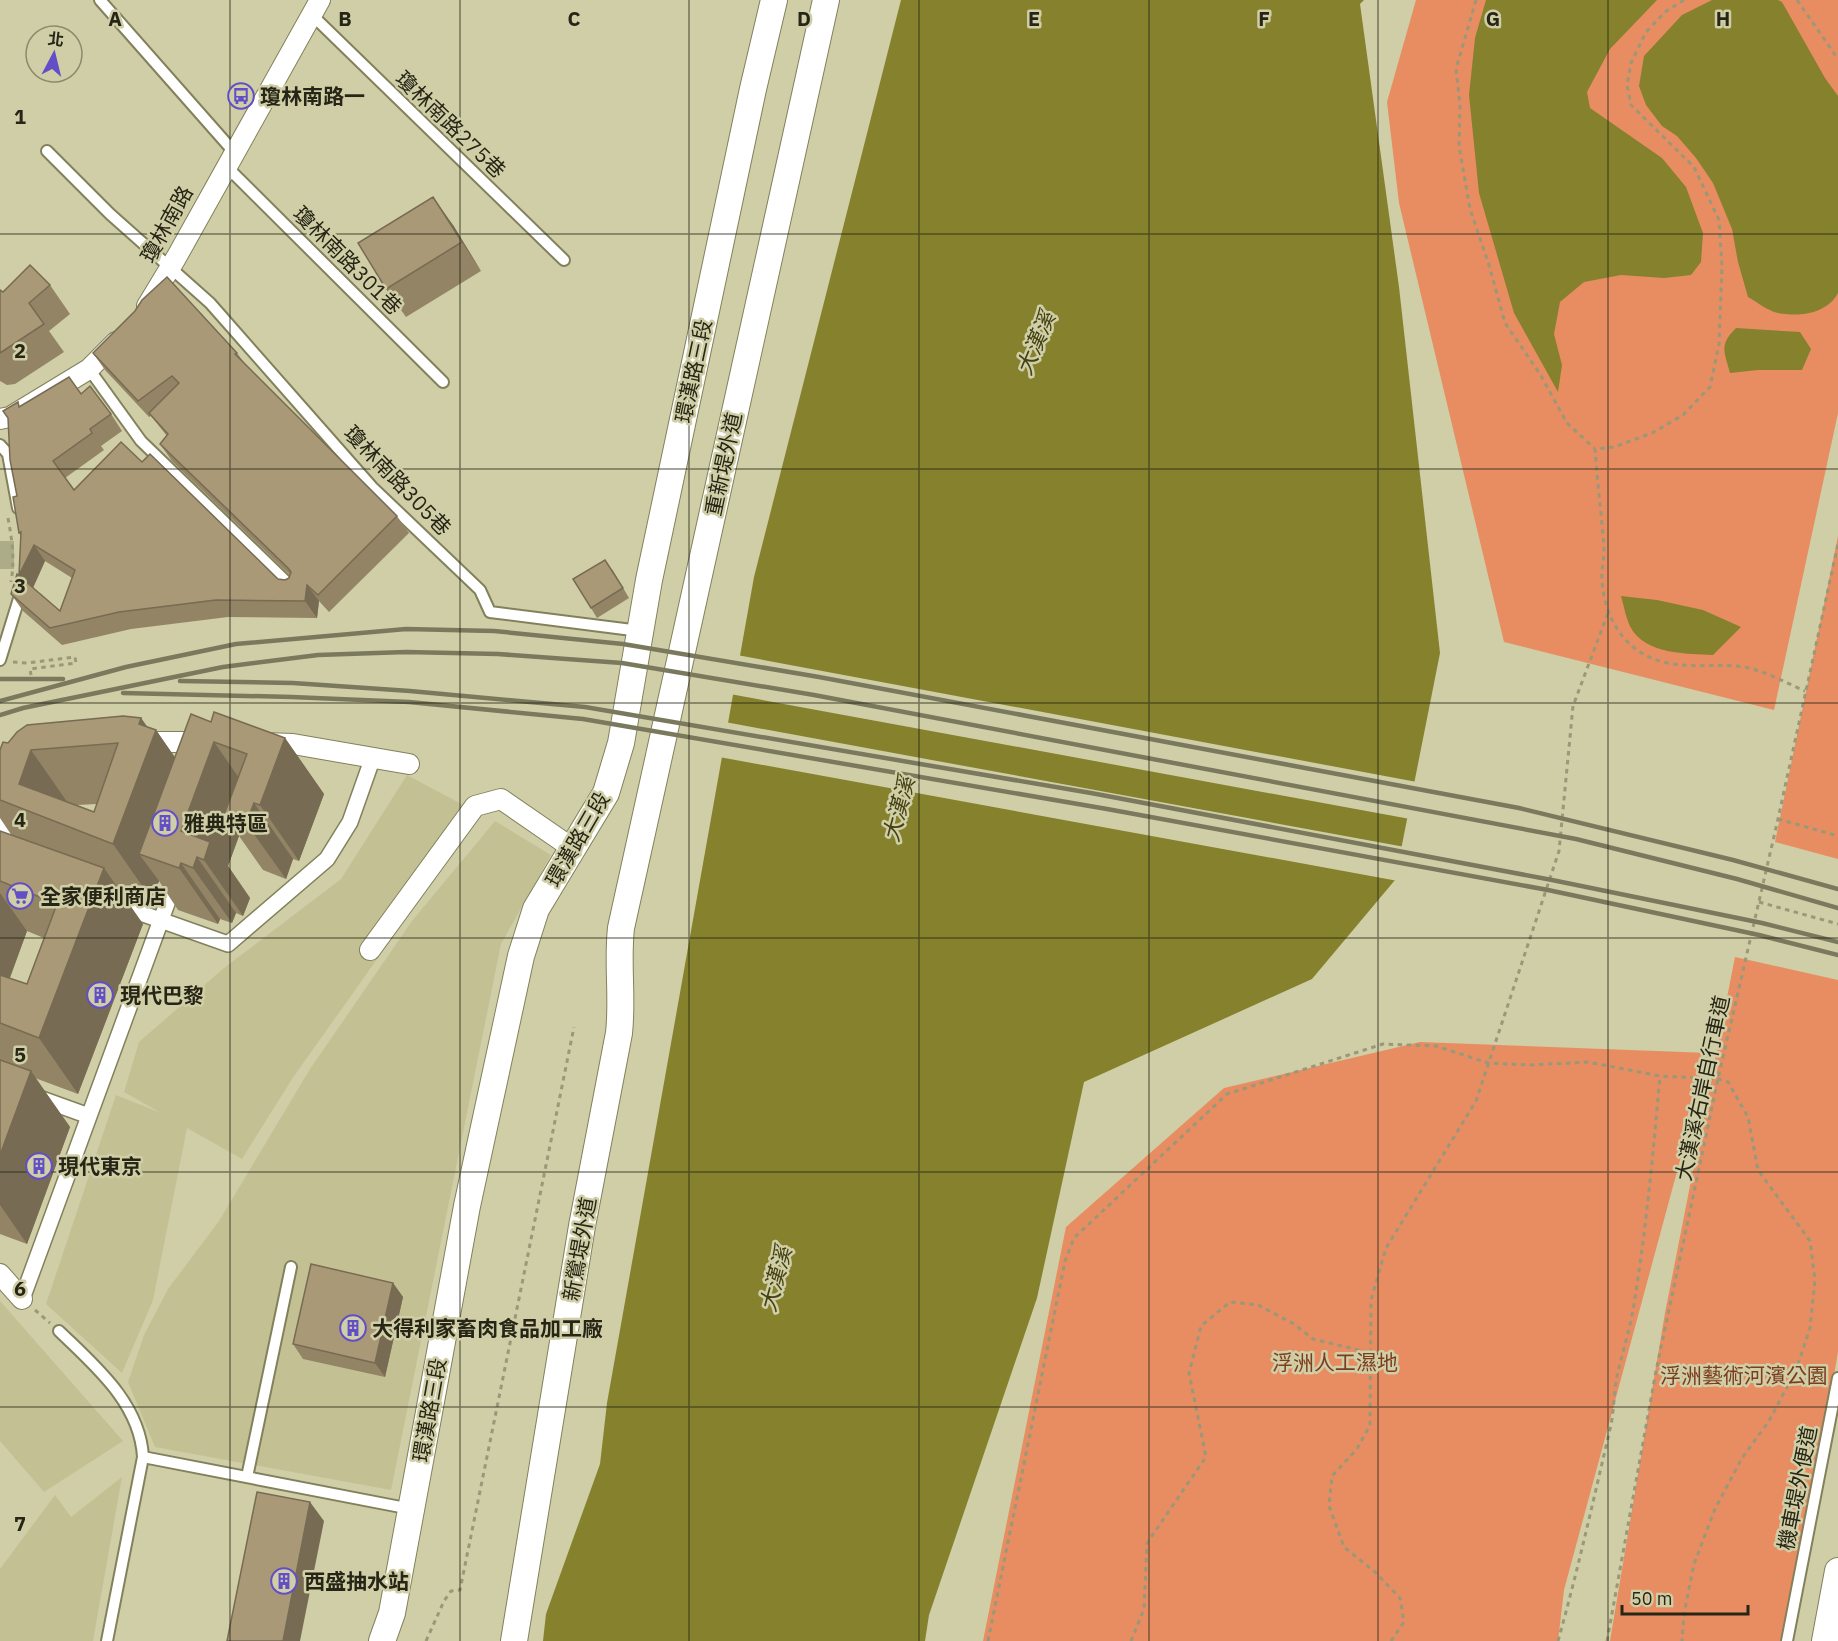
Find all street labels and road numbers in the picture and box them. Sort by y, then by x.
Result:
street label: 瓊林南路275巷 [390,64,512,184]
street label: 瓊林南路 [133,180,199,268]
street label: 瓊林南路301巷 [288,200,408,320]
street label: 環漢路三段 [668,317,718,425]
street label: 重新堤外道 [698,410,748,518]
street label: 瓊林南路305巷 [338,419,458,541]
street label: 環漢路三段 [539,787,615,891]
street label: 大漢溪右岸自行車道 [1669,993,1735,1183]
street label: 新鶯堤外道 [556,1195,602,1303]
street label: 環漢路三段 [406,1356,452,1464]
street label: 機車堤外便道 [1771,1423,1823,1553]

